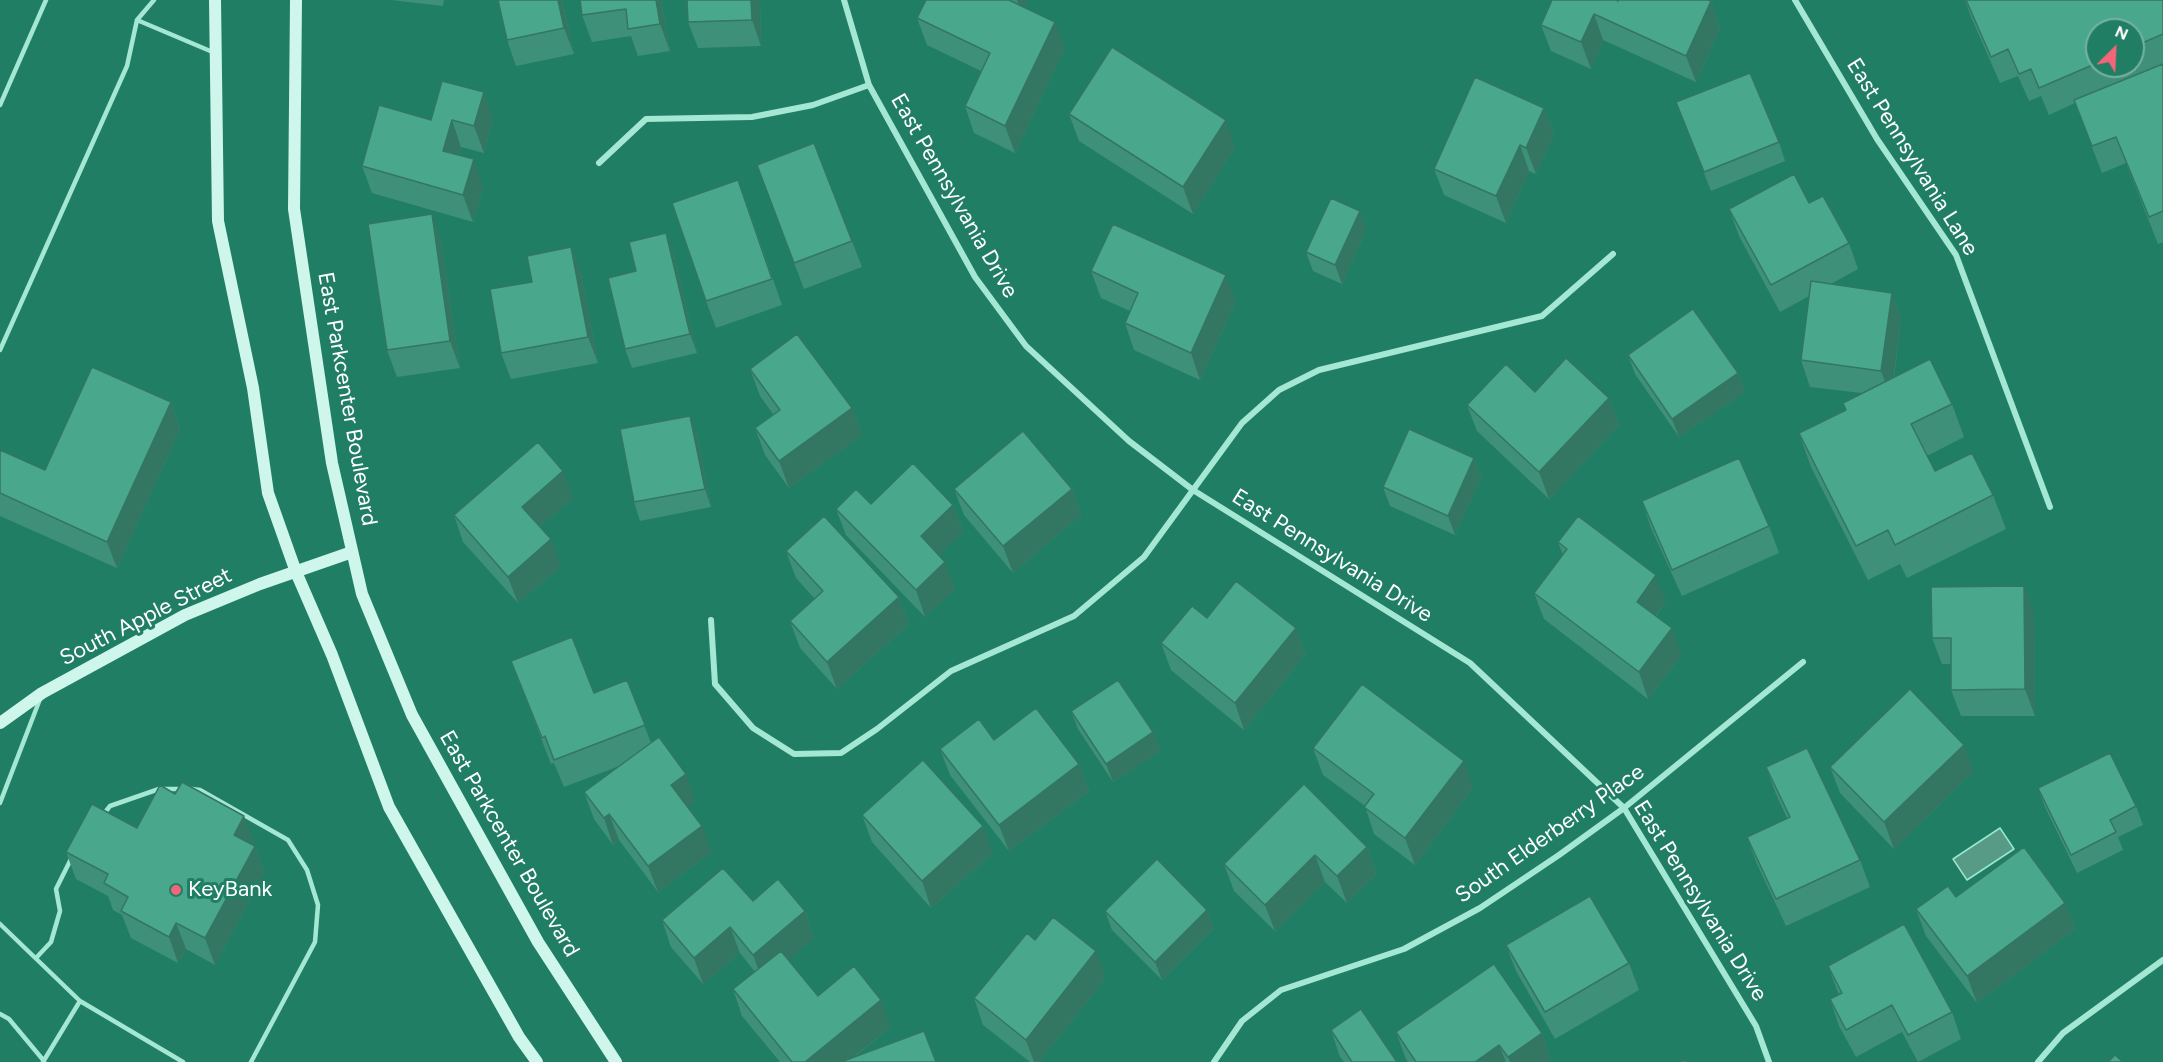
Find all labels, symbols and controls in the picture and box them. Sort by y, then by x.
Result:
north arrow [2085,18,2145,78]
text: N [2112,22,2131,44]
street label: East Pennsylvania Lane [1841,54,1983,260]
street label: East Pennsylvania Drive [885,89,1023,303]
street label: East Parkcenter Boulevard [312,270,382,528]
street label: East Pennsylvania Drive [1227,484,1437,628]
street label: South Apple Street [56,562,236,672]
street label: East Parkcenter Boulevard [433,726,585,962]
street label: South Elderberry Place [1451,759,1649,909]
street label: East Pennsylvania Drive [1628,796,1772,1006]
place label: KeyBank [188,877,272,903]
marker: KeyBank [169,883,183,897]

